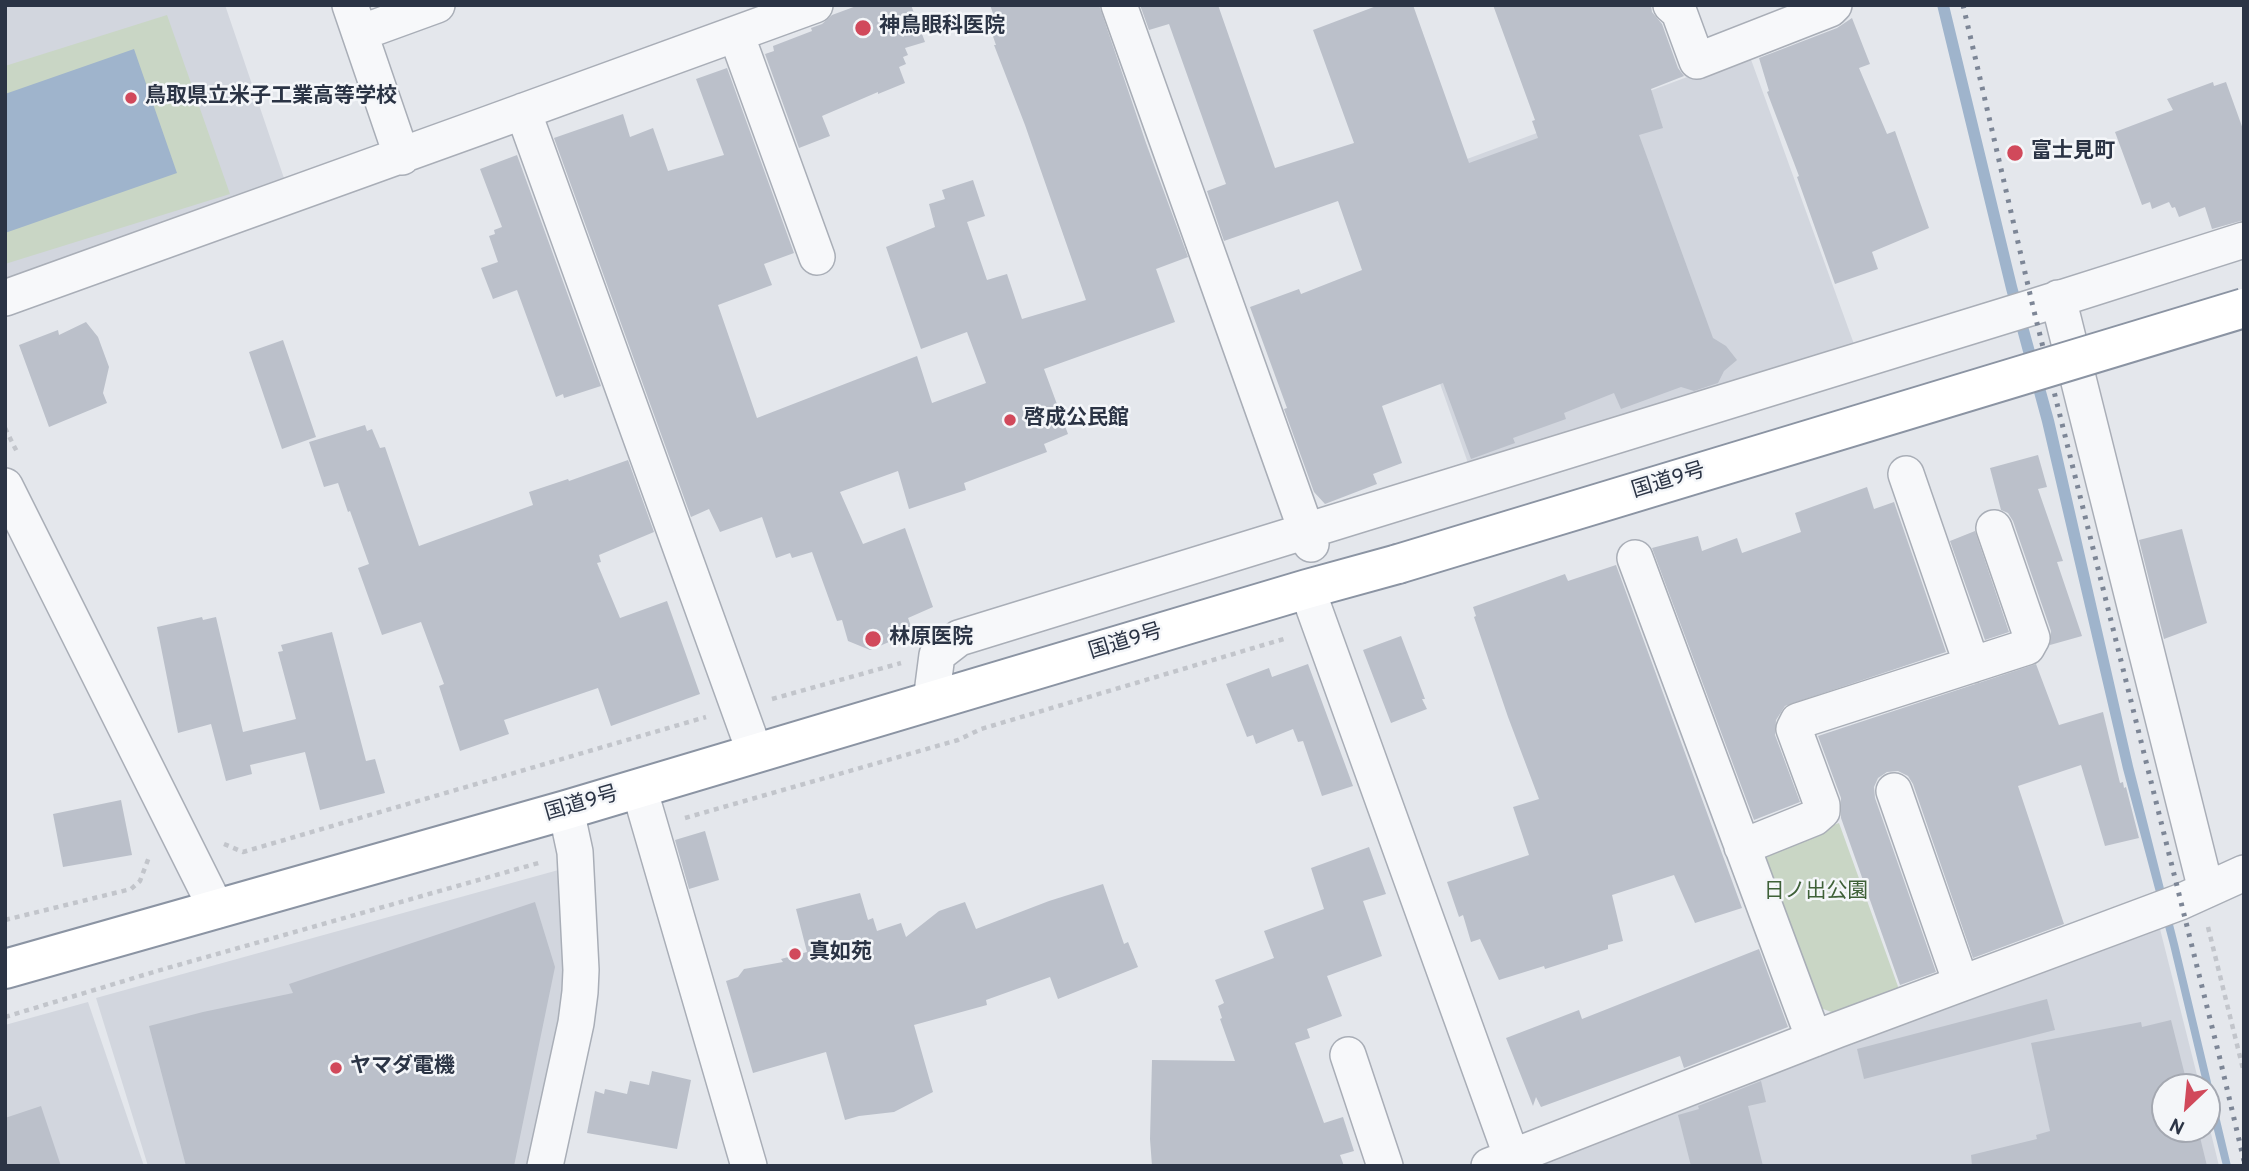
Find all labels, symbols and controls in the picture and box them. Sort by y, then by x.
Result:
place label: 神鳥眼科医院 [879,15,1005,41]
marker: 神鳥眼科医院 [853,18,873,38]
place label: 鳥取県立米子工業高等学校 [145,85,397,111]
marker: 鳥取県立米子工業高等学校 [123,90,139,106]
place label: 富士見町 [2031,140,2115,166]
marker: 富士見町 [2005,143,2025,163]
place label: 啓成公民館 [1024,407,1129,433]
marker: 啓成公民館 [1002,412,1018,428]
street label: 国道9号 [1629,459,1709,505]
street label: 国道9号 [1086,620,1166,666]
place label: 林原医院 [889,626,973,652]
marker: 林原医院 [863,629,883,649]
street label: 国道9号 [542,782,622,828]
park label: 日ノ出公園 [1764,880,1868,906]
place label: 真如苑 [809,941,872,967]
marker: 真如苑 [787,946,803,962]
place label: ヤマダ電機 [350,1055,455,1081]
marker: ヤマダ電機 [328,1060,344,1076]
north arrow [2151,1073,2221,1143]
text: N [2166,1111,2189,1139]

